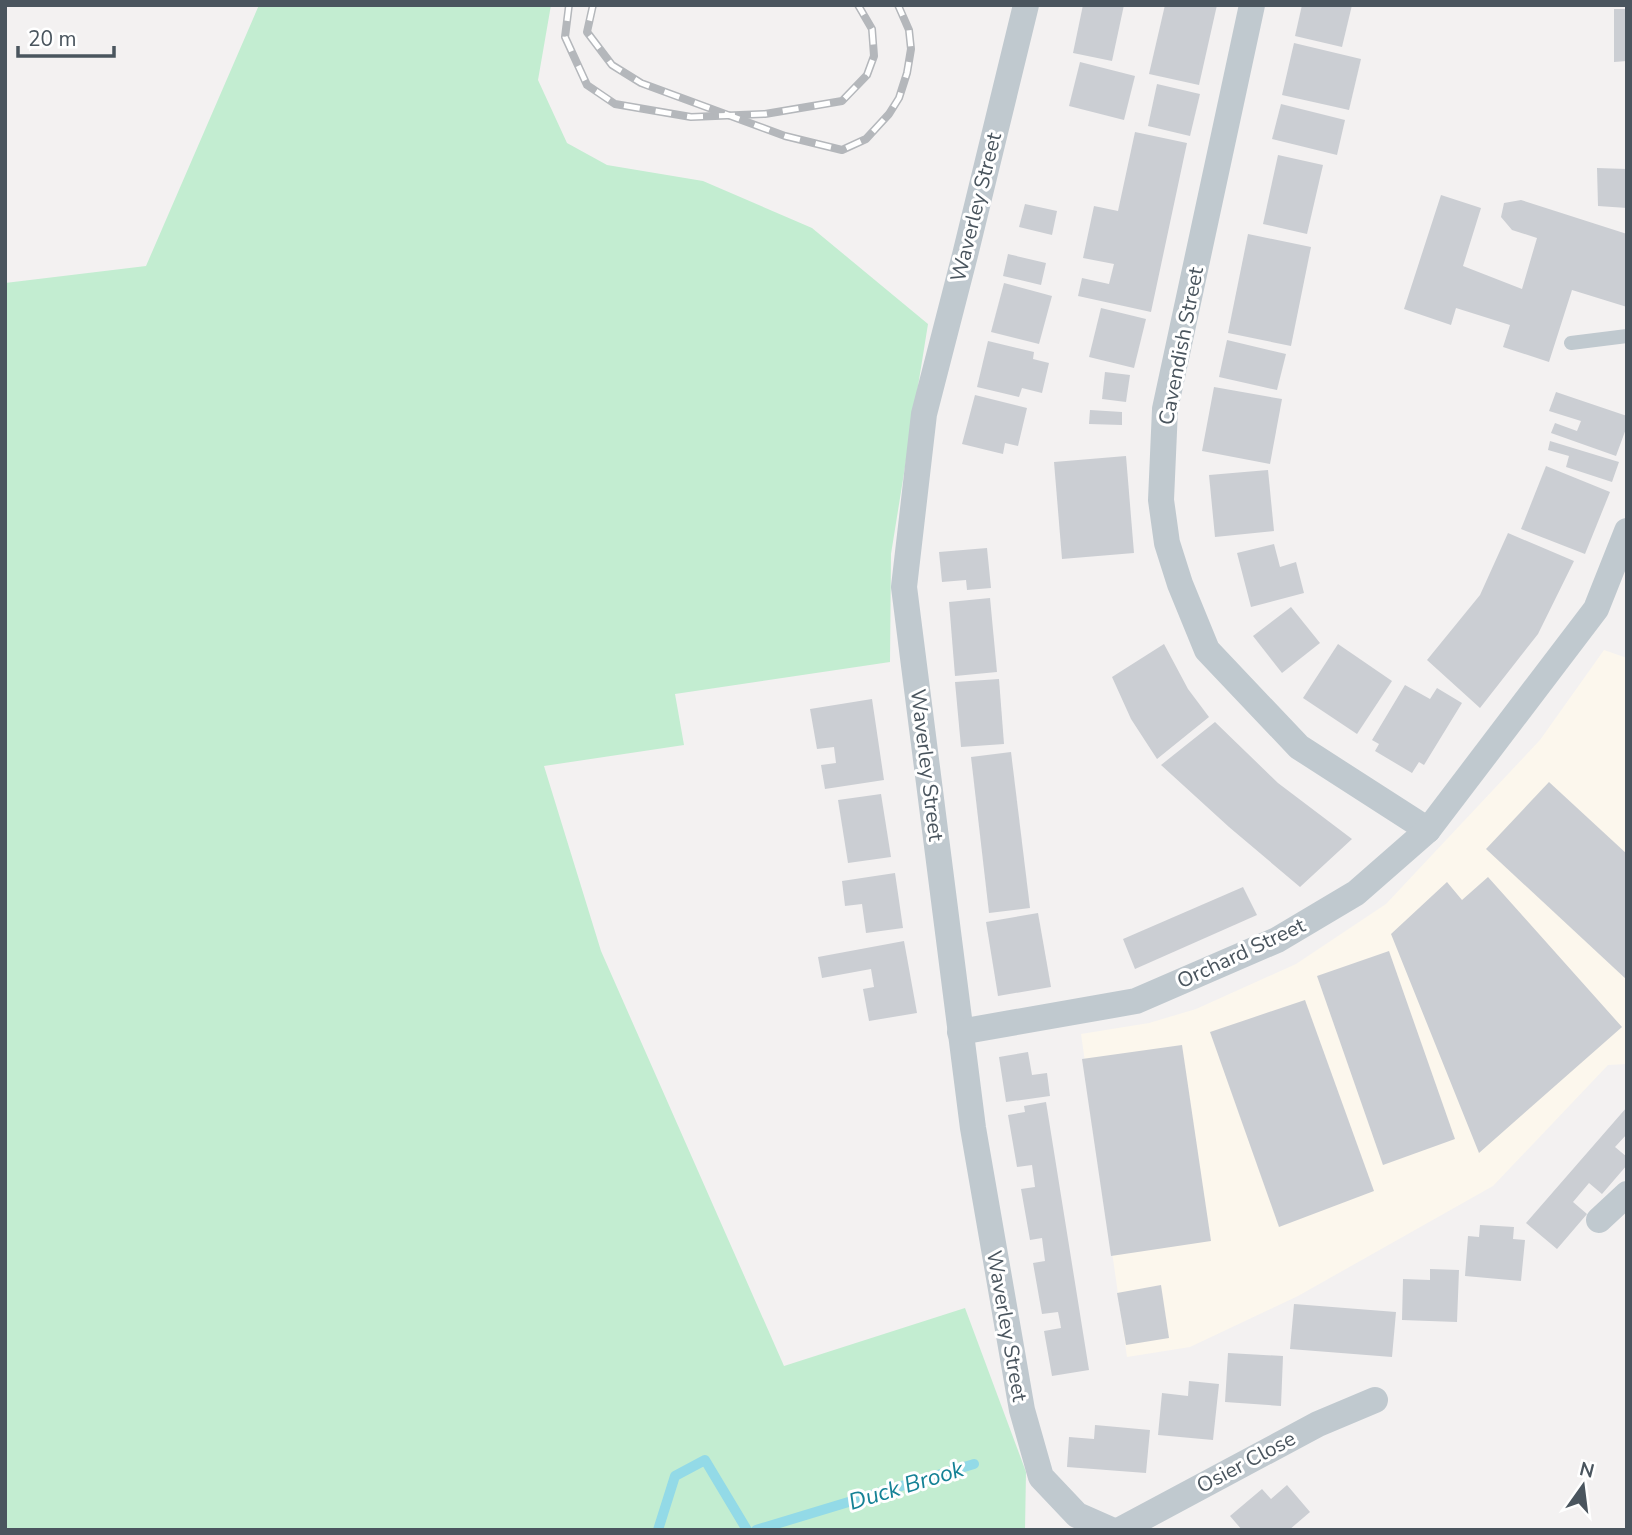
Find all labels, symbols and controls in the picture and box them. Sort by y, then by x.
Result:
scale bar [18,14,114,58]
text: 20 m [28,25,77,53]
street label: Waverley Street [944,129,1008,285]
street label: Cavendish Street [1152,264,1210,427]
street label: Waverley Street [904,687,950,843]
street label: Orchard Street [1172,911,1310,995]
street label: Waverley Street [980,1248,1034,1404]
street label: Osier Close [1192,1424,1300,1500]
north arrow [1548,1451,1618,1521]
water label: Duck Brook [845,1453,968,1518]
text: N [1577,1456,1597,1485]

